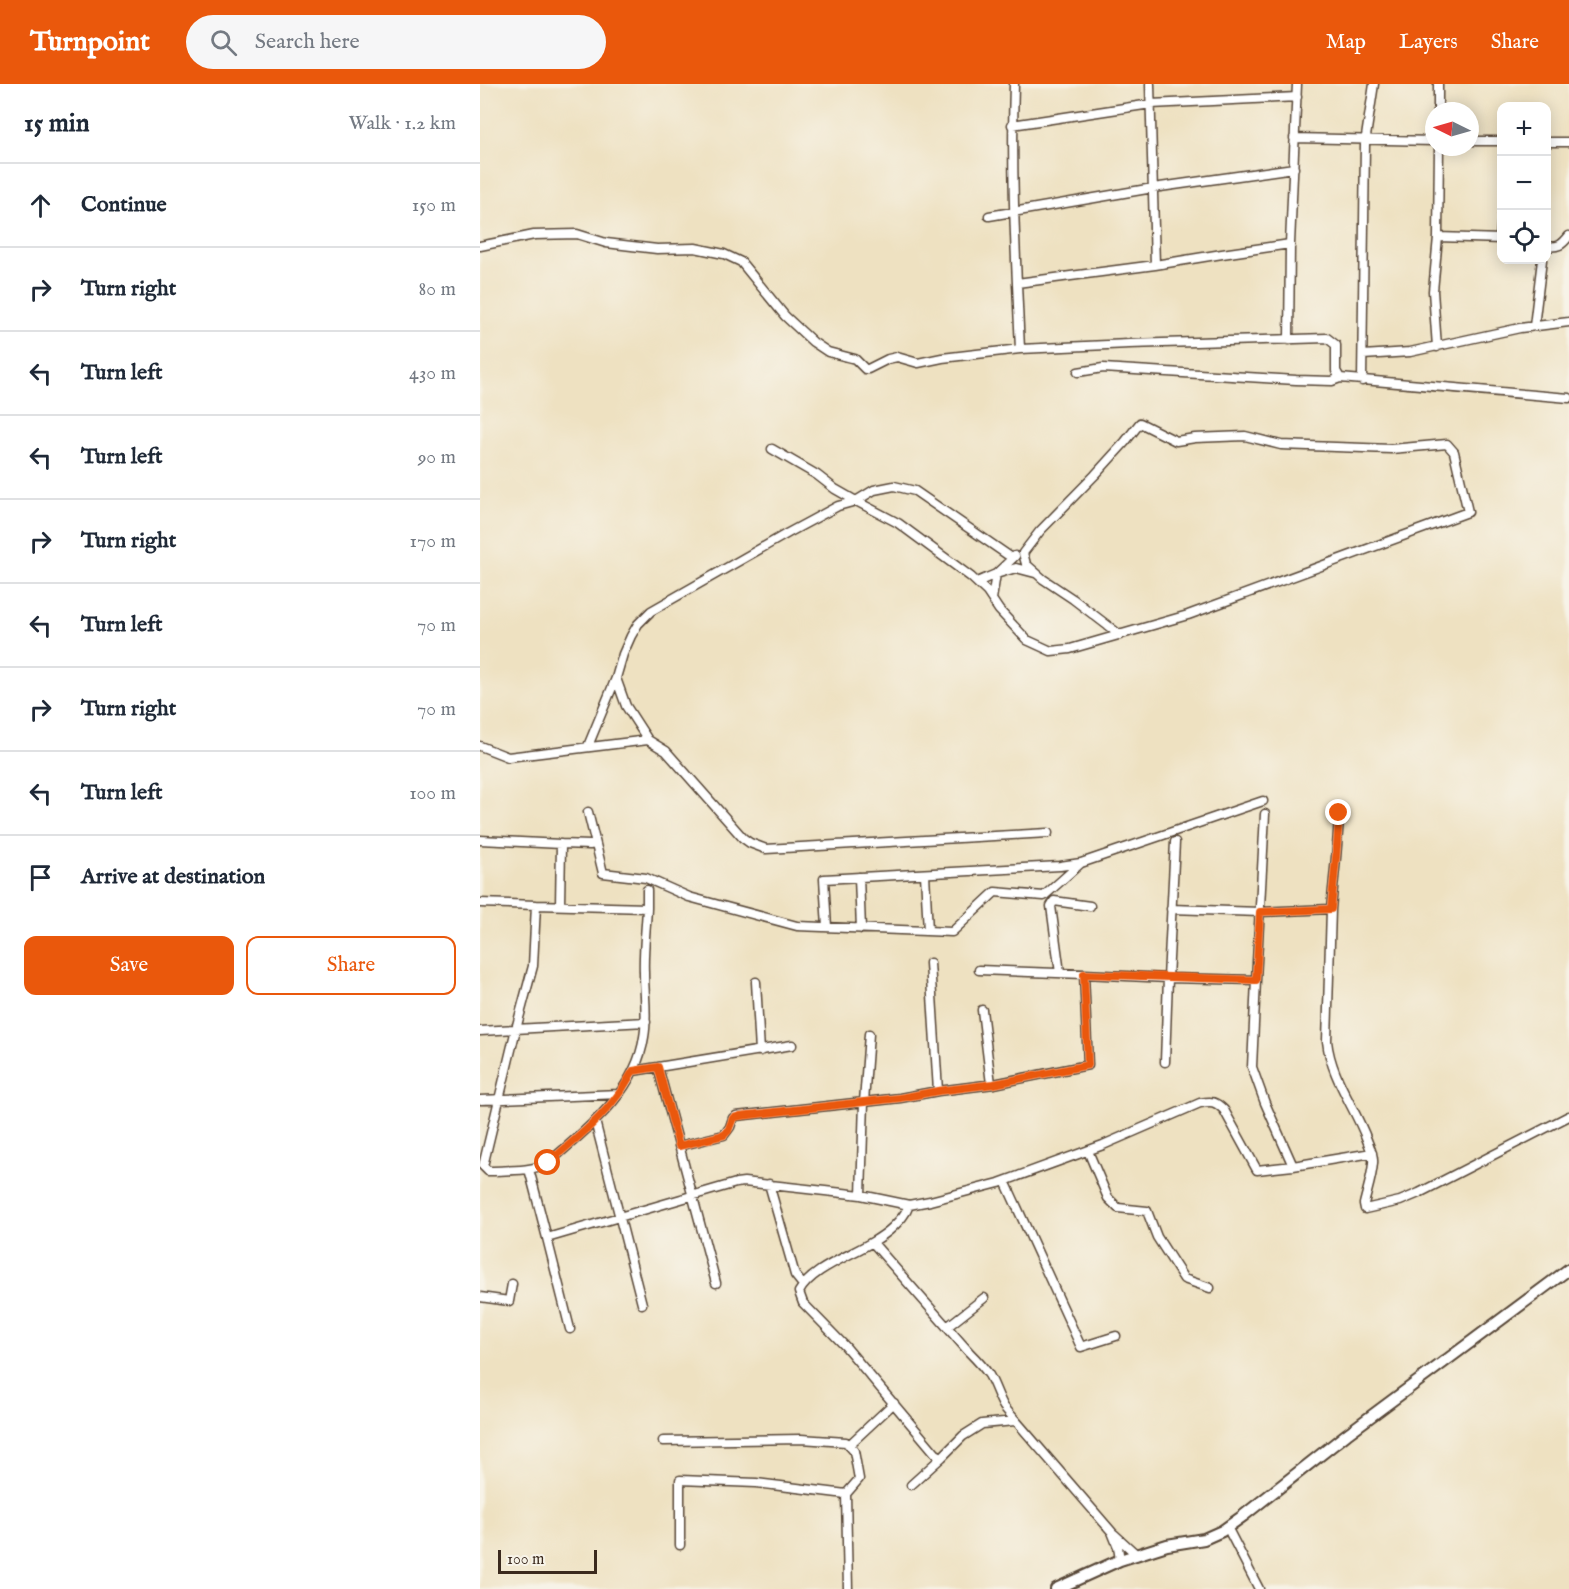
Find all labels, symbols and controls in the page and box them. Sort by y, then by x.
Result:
search box [186,15,606,69]
text: Turnpoint [30,25,150,60]
icon: search [207,26,240,59]
text: Search here [255,28,360,56]
text: Map [1326,29,1366,56]
text: Layers [1399,29,1458,56]
text: Share [1491,29,1539,56]
north arrow [1425,102,1479,156]
map controls [1497,102,1551,264]
button: + [1497,102,1551,156]
text: 15 min [24,107,90,140]
text: Walk · 1.2 km [349,111,456,136]
button: − [1497,156,1551,210]
icon: ahead [24,189,57,222]
text: Continue [81,191,167,219]
text: 150 m [412,193,456,218]
button: locate [1497,210,1551,264]
icon: right [24,273,57,306]
text: Turn right [81,275,176,303]
text: 80 m [419,277,456,302]
icon: left [24,357,57,390]
text: Turn left [81,359,163,387]
text: 430 m [409,361,456,386]
icon: left [24,441,57,474]
text: Turn left [81,443,163,471]
text: 90 m [418,445,456,470]
icon: right [24,525,57,558]
text: Turn right [81,527,176,555]
text: 170 m [410,529,456,554]
icon: left [24,609,57,642]
text: Turn left [81,611,163,639]
text: 70 m [417,613,456,638]
icon: right [24,693,57,726]
text: Turn right [81,695,176,723]
text: 70 m [417,697,456,722]
icon: left [24,777,57,810]
text: Turn left [81,779,163,807]
text: 100 m [409,781,456,806]
route end [1325,799,1351,825]
icon: arrive [24,861,57,894]
text: Arrive at destination [81,863,265,891]
button: Save [24,936,234,995]
button: Share [246,936,456,995]
route start [534,1149,560,1175]
scale bar [498,1547,597,1574]
text: 100 m [507,1550,544,1570]

